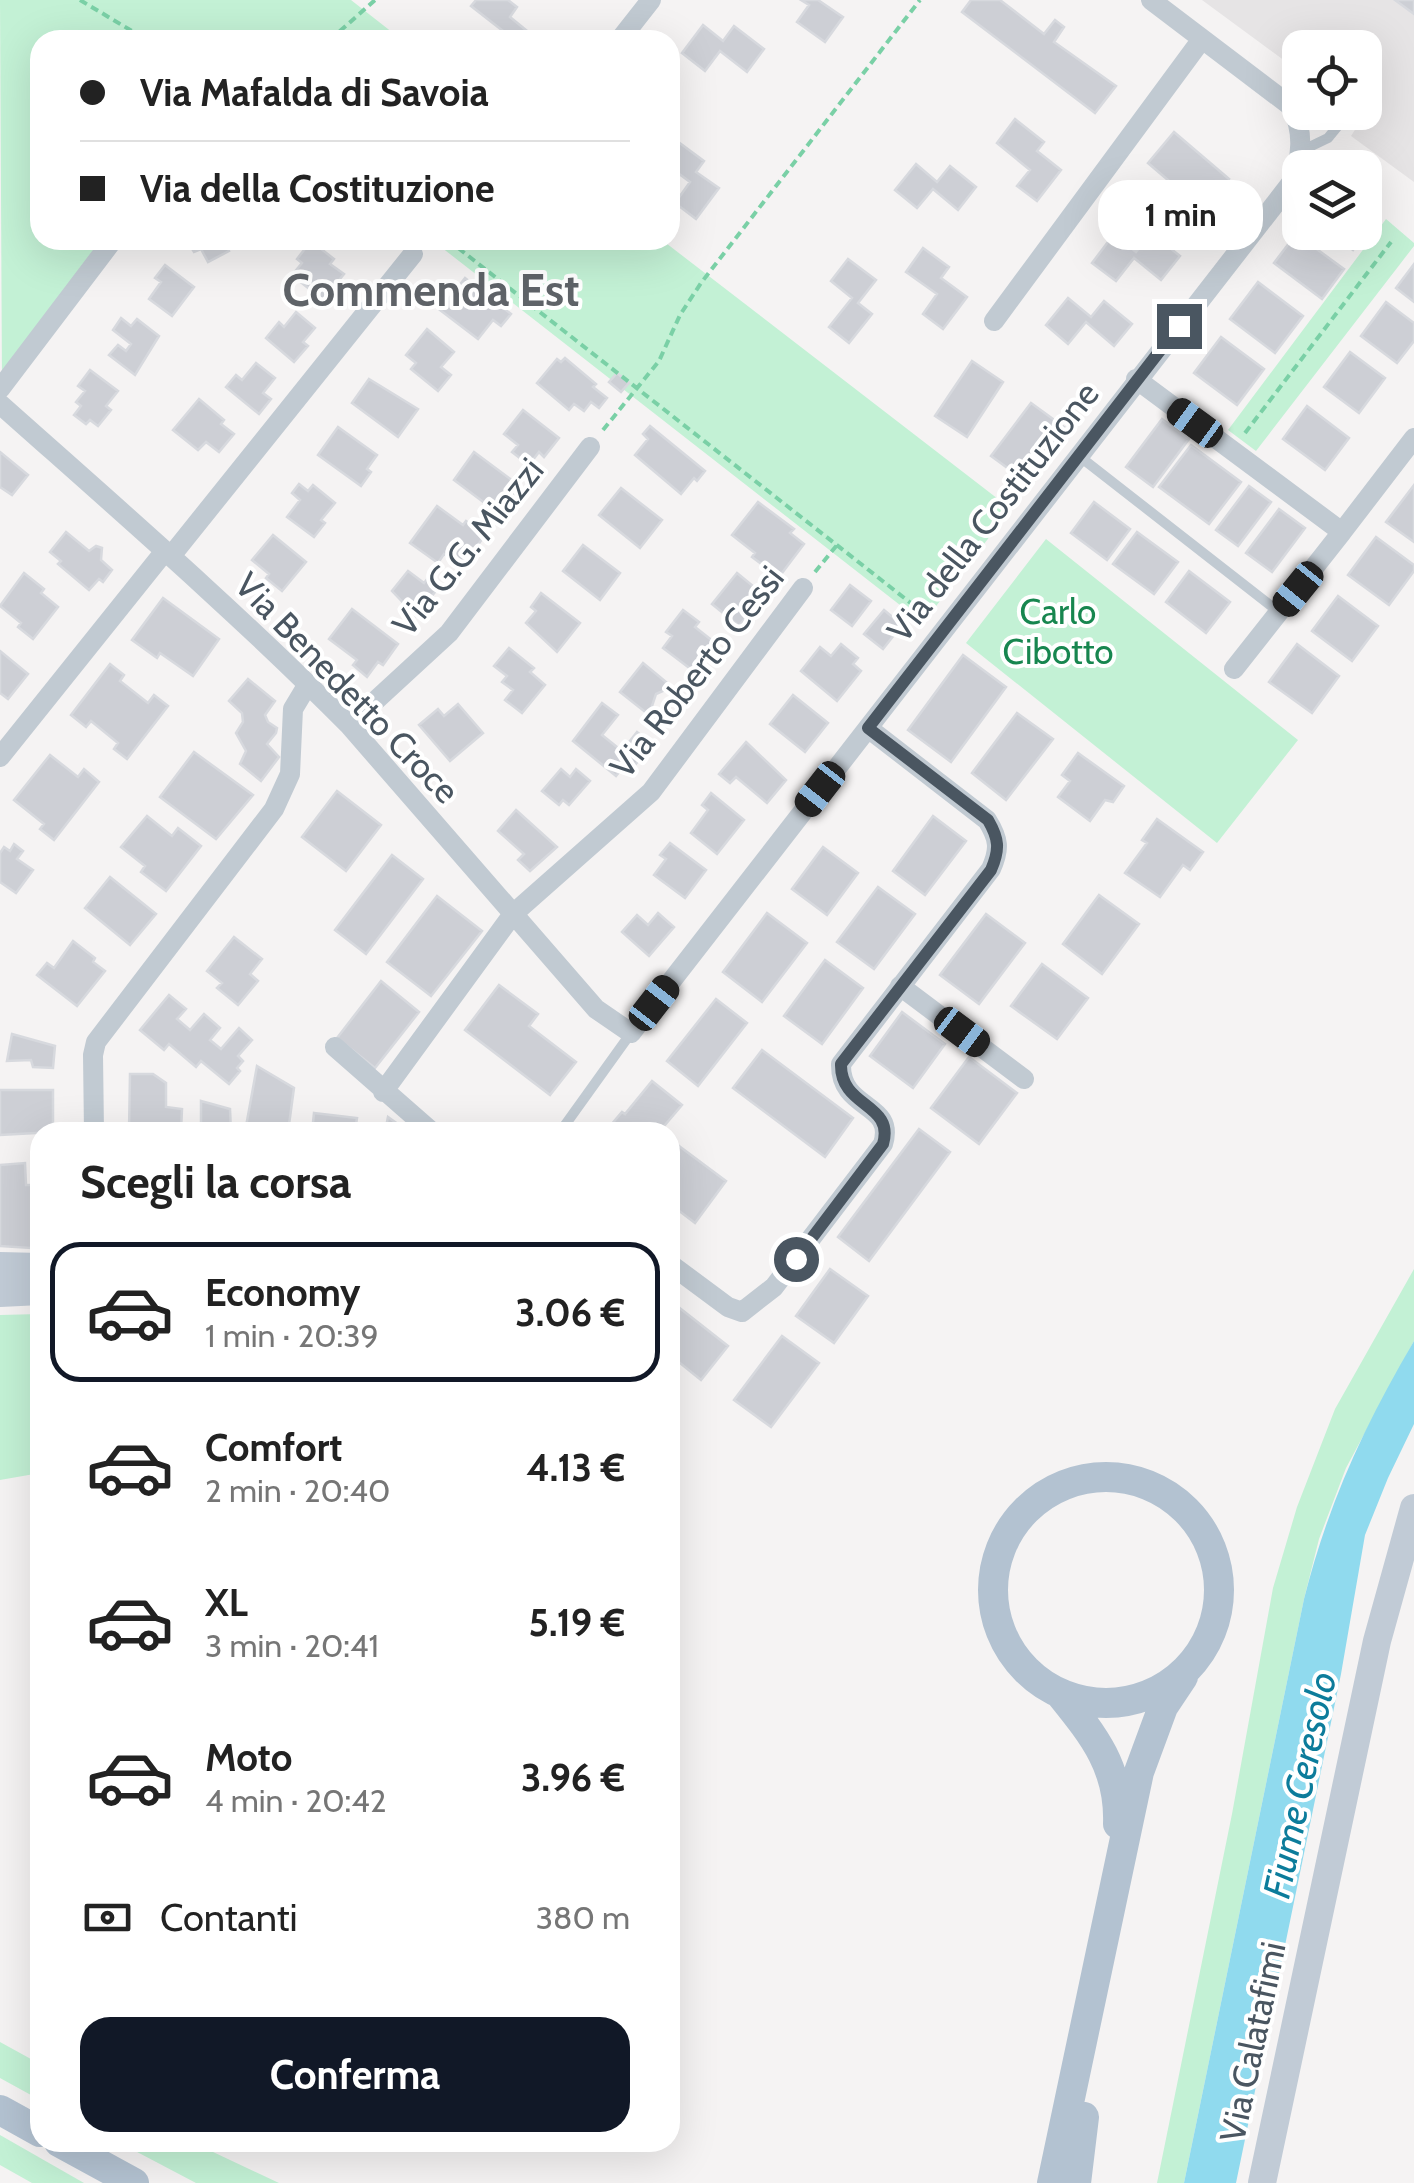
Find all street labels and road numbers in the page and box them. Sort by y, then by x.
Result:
street label: Via della Costituzione [878,373,1108,650]
street label: Via G.G. Miazzi [383,449,552,644]
street label: Via Roberto Cessi [600,557,793,786]
street label: Via Benedetto Croce [226,563,468,812]
street label: Via Calatafimi [1210,1938,1295,2146]

